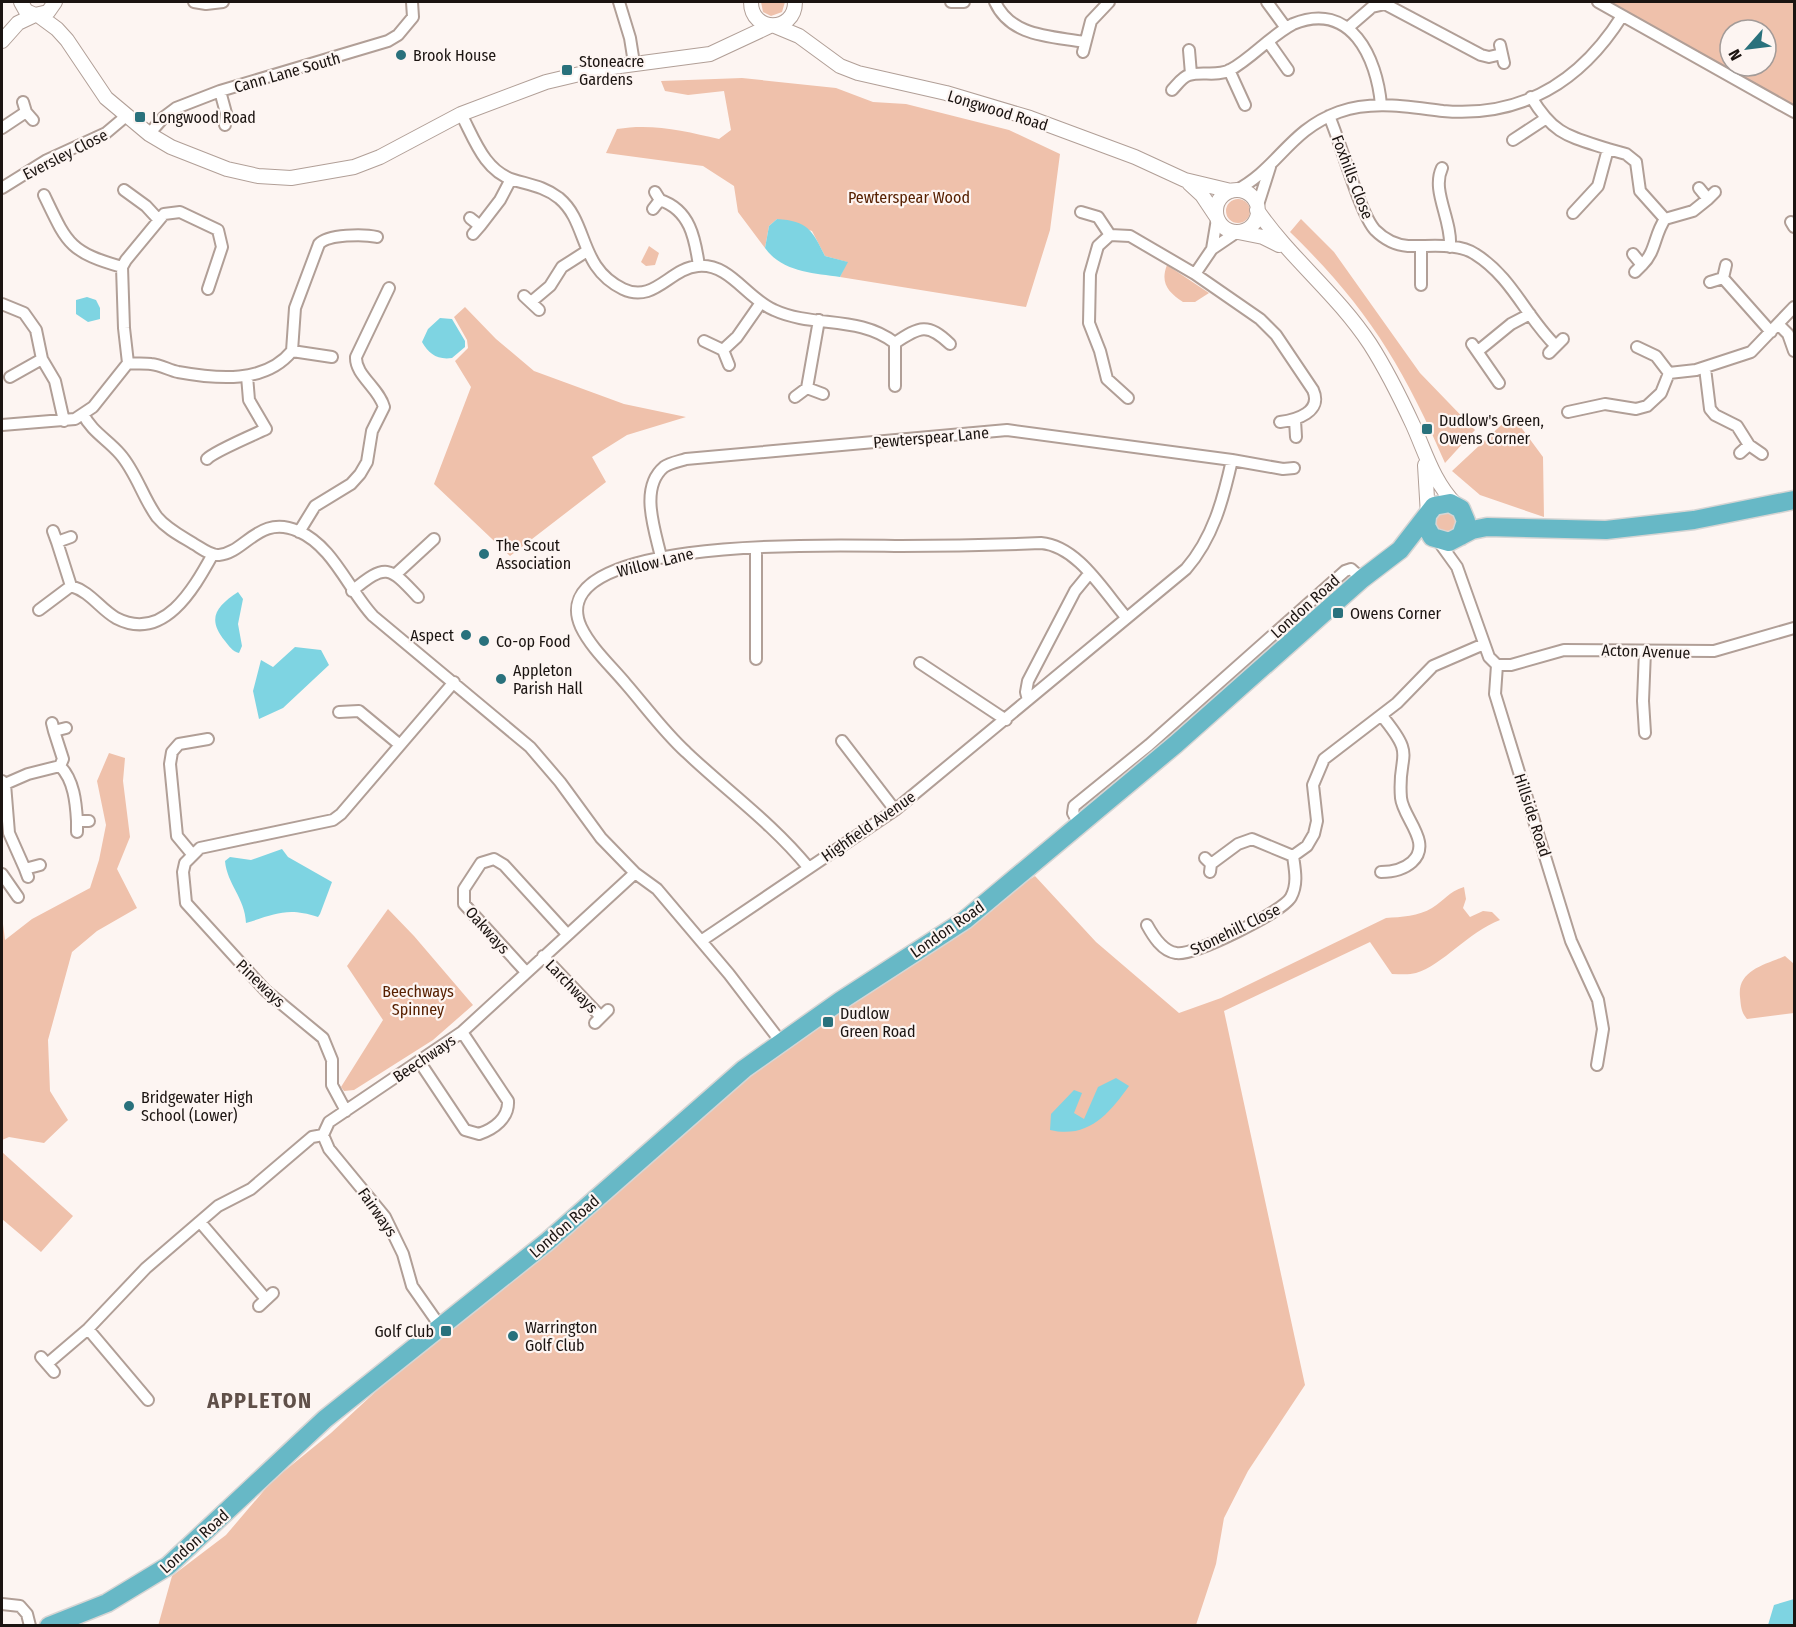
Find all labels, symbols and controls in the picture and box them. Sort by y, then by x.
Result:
north arrow [1718,18,1778,78]
place label: Brook House [413,46,496,65]
text: N [1725,46,1746,64]
street label: Cann Lane South [232,48,342,97]
marker: Brook House [394,48,408,62]
place label: Stoneacre Gardens [579,52,644,89]
marker: Stoneacre Gardens [560,63,574,77]
street label: Longwood Road [945,86,1050,135]
place label: Longwood Road [152,108,256,127]
marker: Longwood Road [133,110,147,124]
street label: Eversley Close [20,125,111,184]
street label: Foxhills Close [1328,132,1377,222]
park label: Pewterspear Wood [848,188,970,207]
place label: Dudlow's Green, Owens Corner [1439,411,1544,448]
marker: Dudlow's Green, Owens Corner [1420,422,1434,436]
street label: Pewterspear Lane [872,423,990,452]
place label: The Scout Association [496,536,571,573]
street label: Willow Lane [615,544,695,581]
marker: The Scout Association [477,547,491,561]
street label: London Road [1267,571,1344,642]
place label: Owens Corner [1350,604,1442,623]
marker: Owens Corner [1331,606,1345,620]
place label: Aspect [410,626,455,645]
marker: Aspect [459,628,473,642]
place label: Co-op Food [496,632,571,651]
marker: Co-op Food [477,634,491,648]
street label: Acton Avenue [1601,640,1691,663]
place label: Appleton Parish Hall [513,661,583,698]
marker: Appleton Parish Hall [494,672,508,686]
street label: Hillside Road [1510,771,1555,859]
street label: Highfield Avenue [818,787,919,866]
street label: London Road [907,897,988,962]
street label: Stonehill Close [1187,899,1283,959]
street label: Oakways [462,903,514,958]
street label: Pineways [232,956,289,1011]
street label: Larchways [542,956,602,1017]
park label: Beechways Spinney [382,982,454,1019]
place label: Dudlow Green Road [840,1004,915,1041]
marker: Dudlow Green Road [821,1015,835,1029]
street label: Beechways [389,1030,459,1086]
place label: Bridgewater High School (Lower) [141,1088,253,1125]
marker: Bridgewater High School (Lower) [122,1099,136,1113]
street label: Fairways [354,1184,401,1240]
street label: London Road [526,1191,603,1262]
place label: Warrington Golf Club [525,1318,597,1355]
place label: Golf Club [374,1322,434,1341]
marker: Golf Club [439,1324,453,1338]
marker: Warrington Golf Club [506,1329,520,1343]
district label: APPLETON [206,1387,313,1414]
street label: London Road [156,1506,233,1577]

